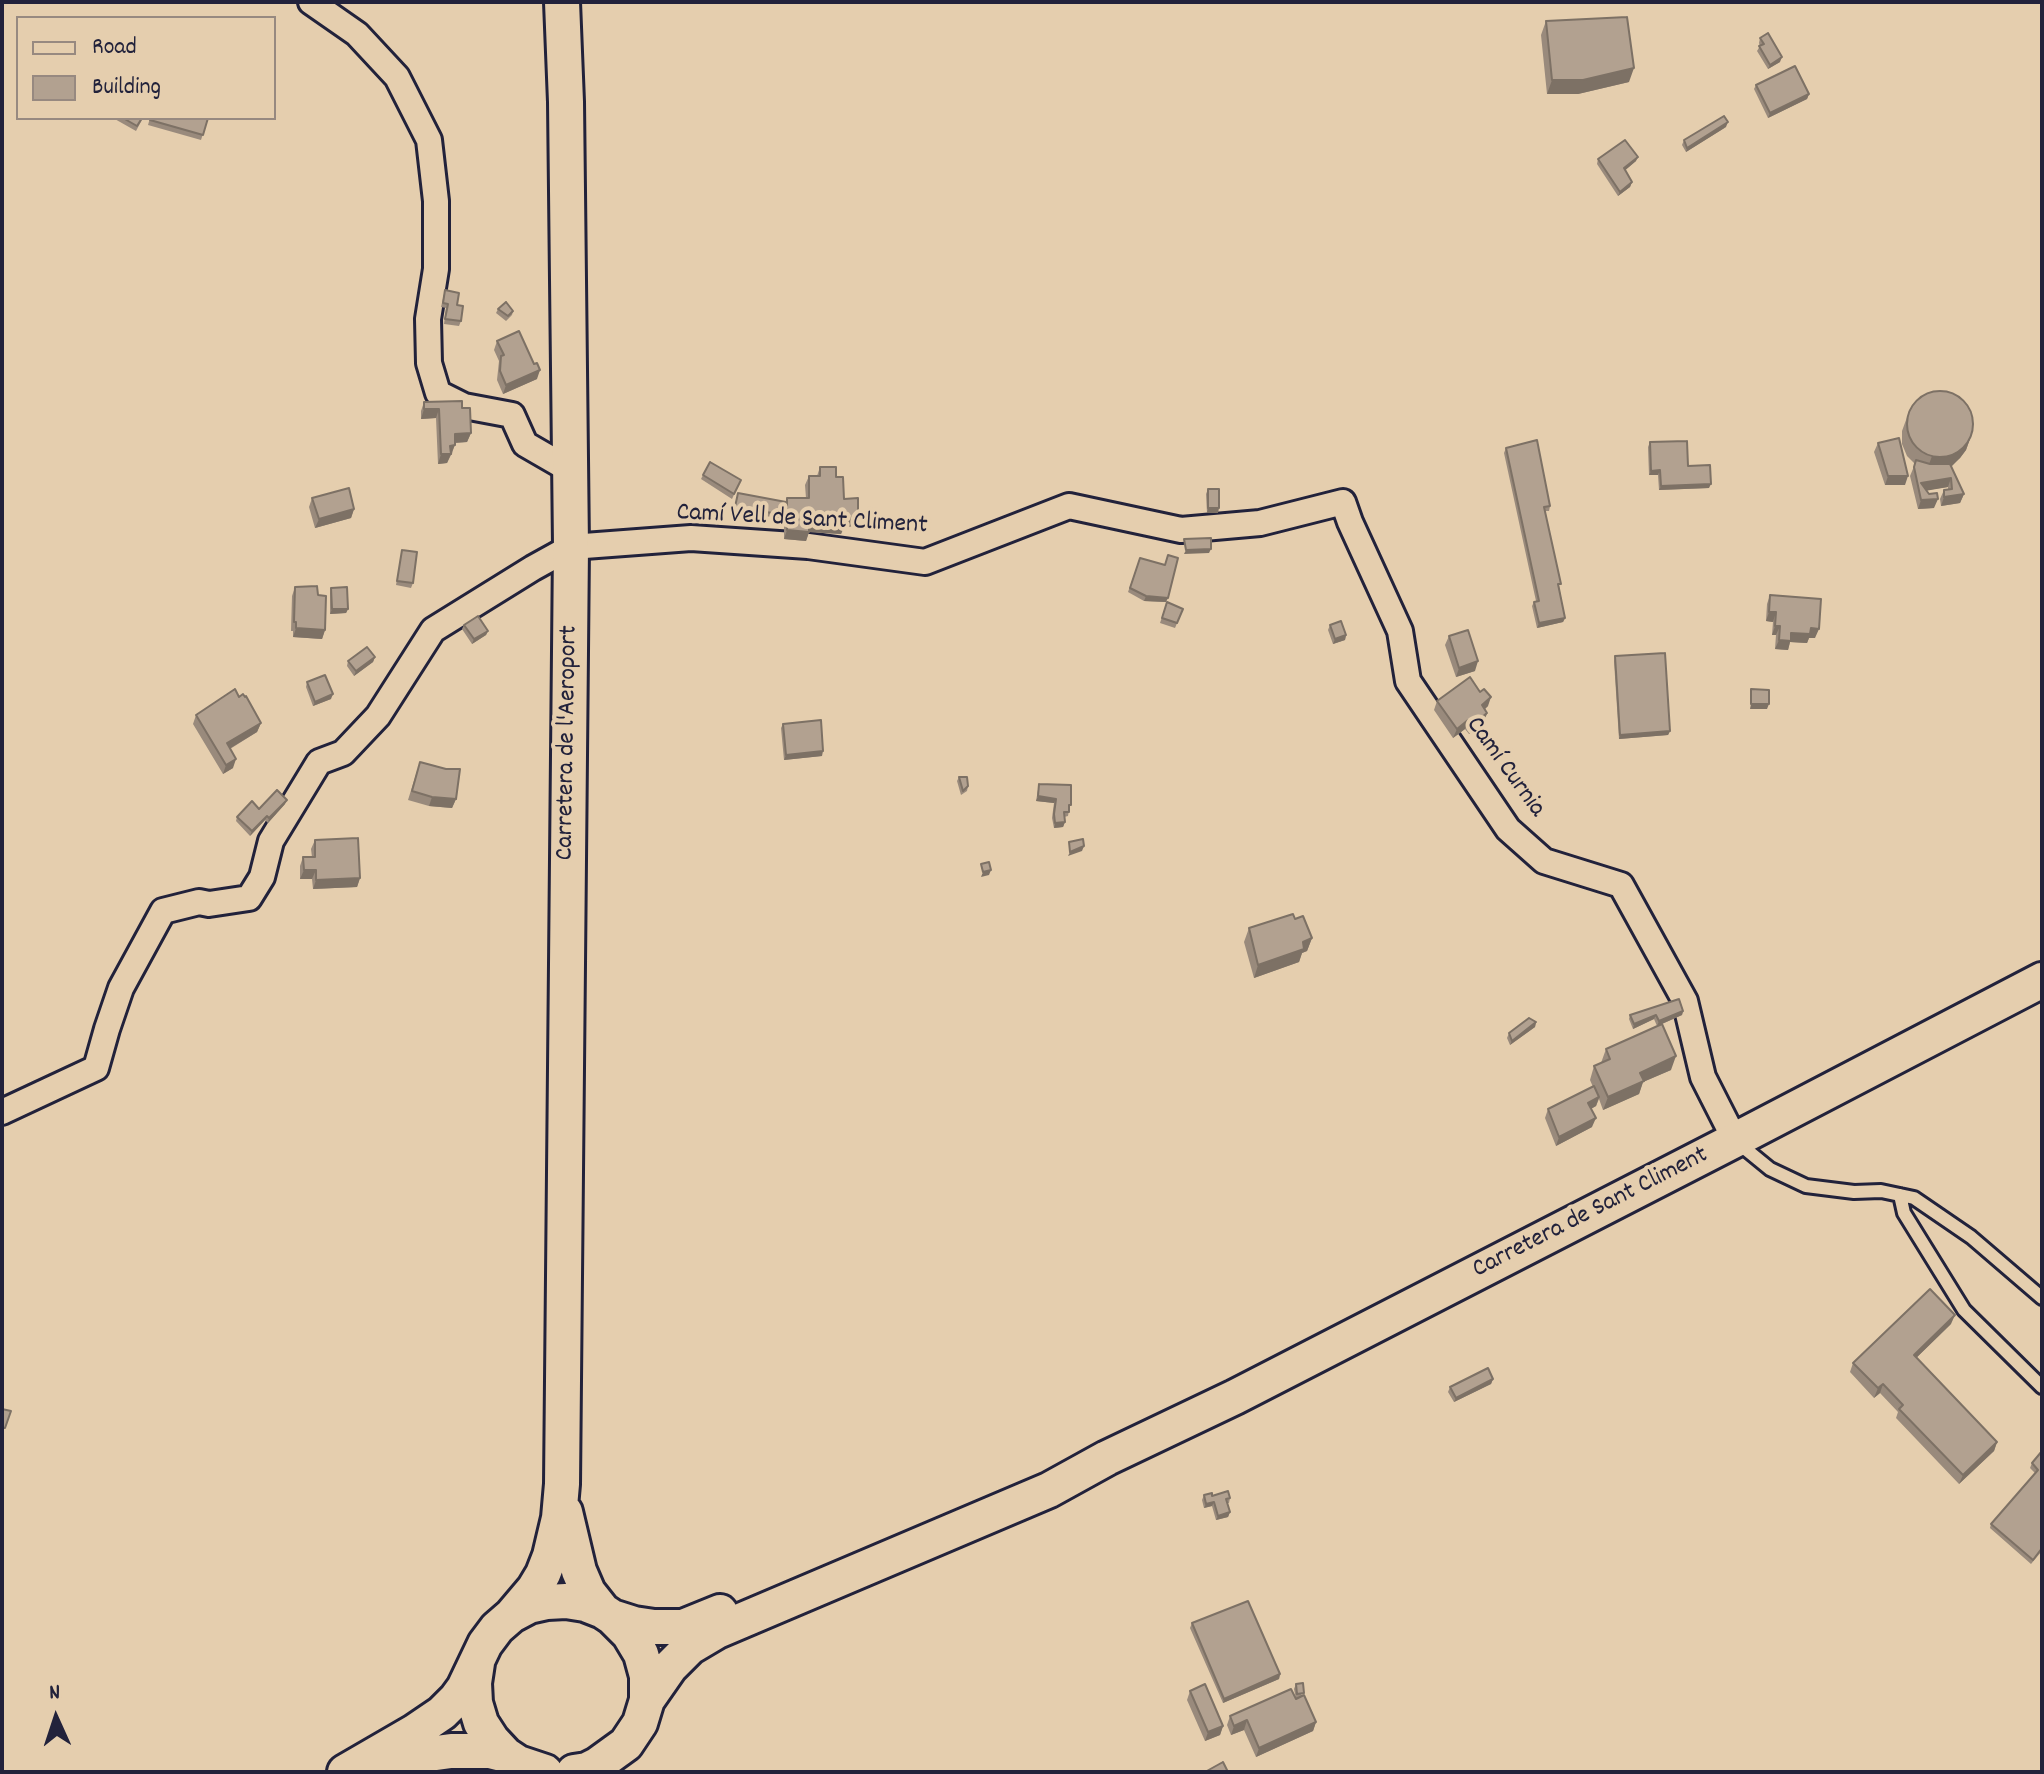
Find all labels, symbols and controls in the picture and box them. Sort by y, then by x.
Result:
legend [16,16,276,120]
text: Road [92,31,137,65]
text: Building [92,71,161,105]
street label: Camí Vell de Sant Climent [676,499,928,543]
street label: Carretera de l'Aeroport [551,625,587,861]
street label: Camí Curnia [1457,712,1551,824]
street label: Carretera de Sant Climent [1468,1141,1714,1287]
north arrow [16,1678,96,1758]
text: N [48,1678,61,1709]

